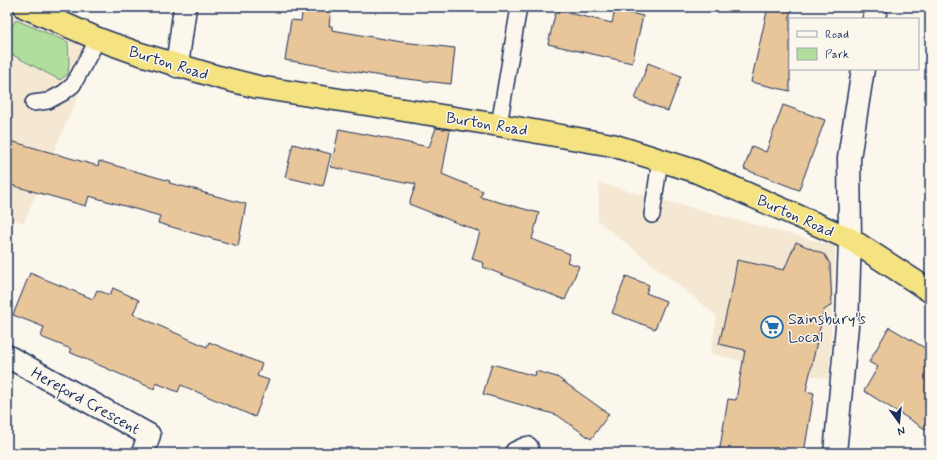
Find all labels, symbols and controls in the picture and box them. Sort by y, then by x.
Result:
legend [789,18,919,70]
text: Road [825,27,849,43]
street label: Burton Road [126,41,211,85]
text: Park [825,47,849,63]
street label: Burton Road [445,108,529,141]
street label: Burton Road [754,190,837,243]
place label: Sainsbury's Local [788,309,866,348]
supermarket icon: Sainsbury's Local [759,314,785,340]
street label: Hereford Crescent [26,363,144,442]
north arrow [879,402,919,442]
text: N [896,423,907,438]

